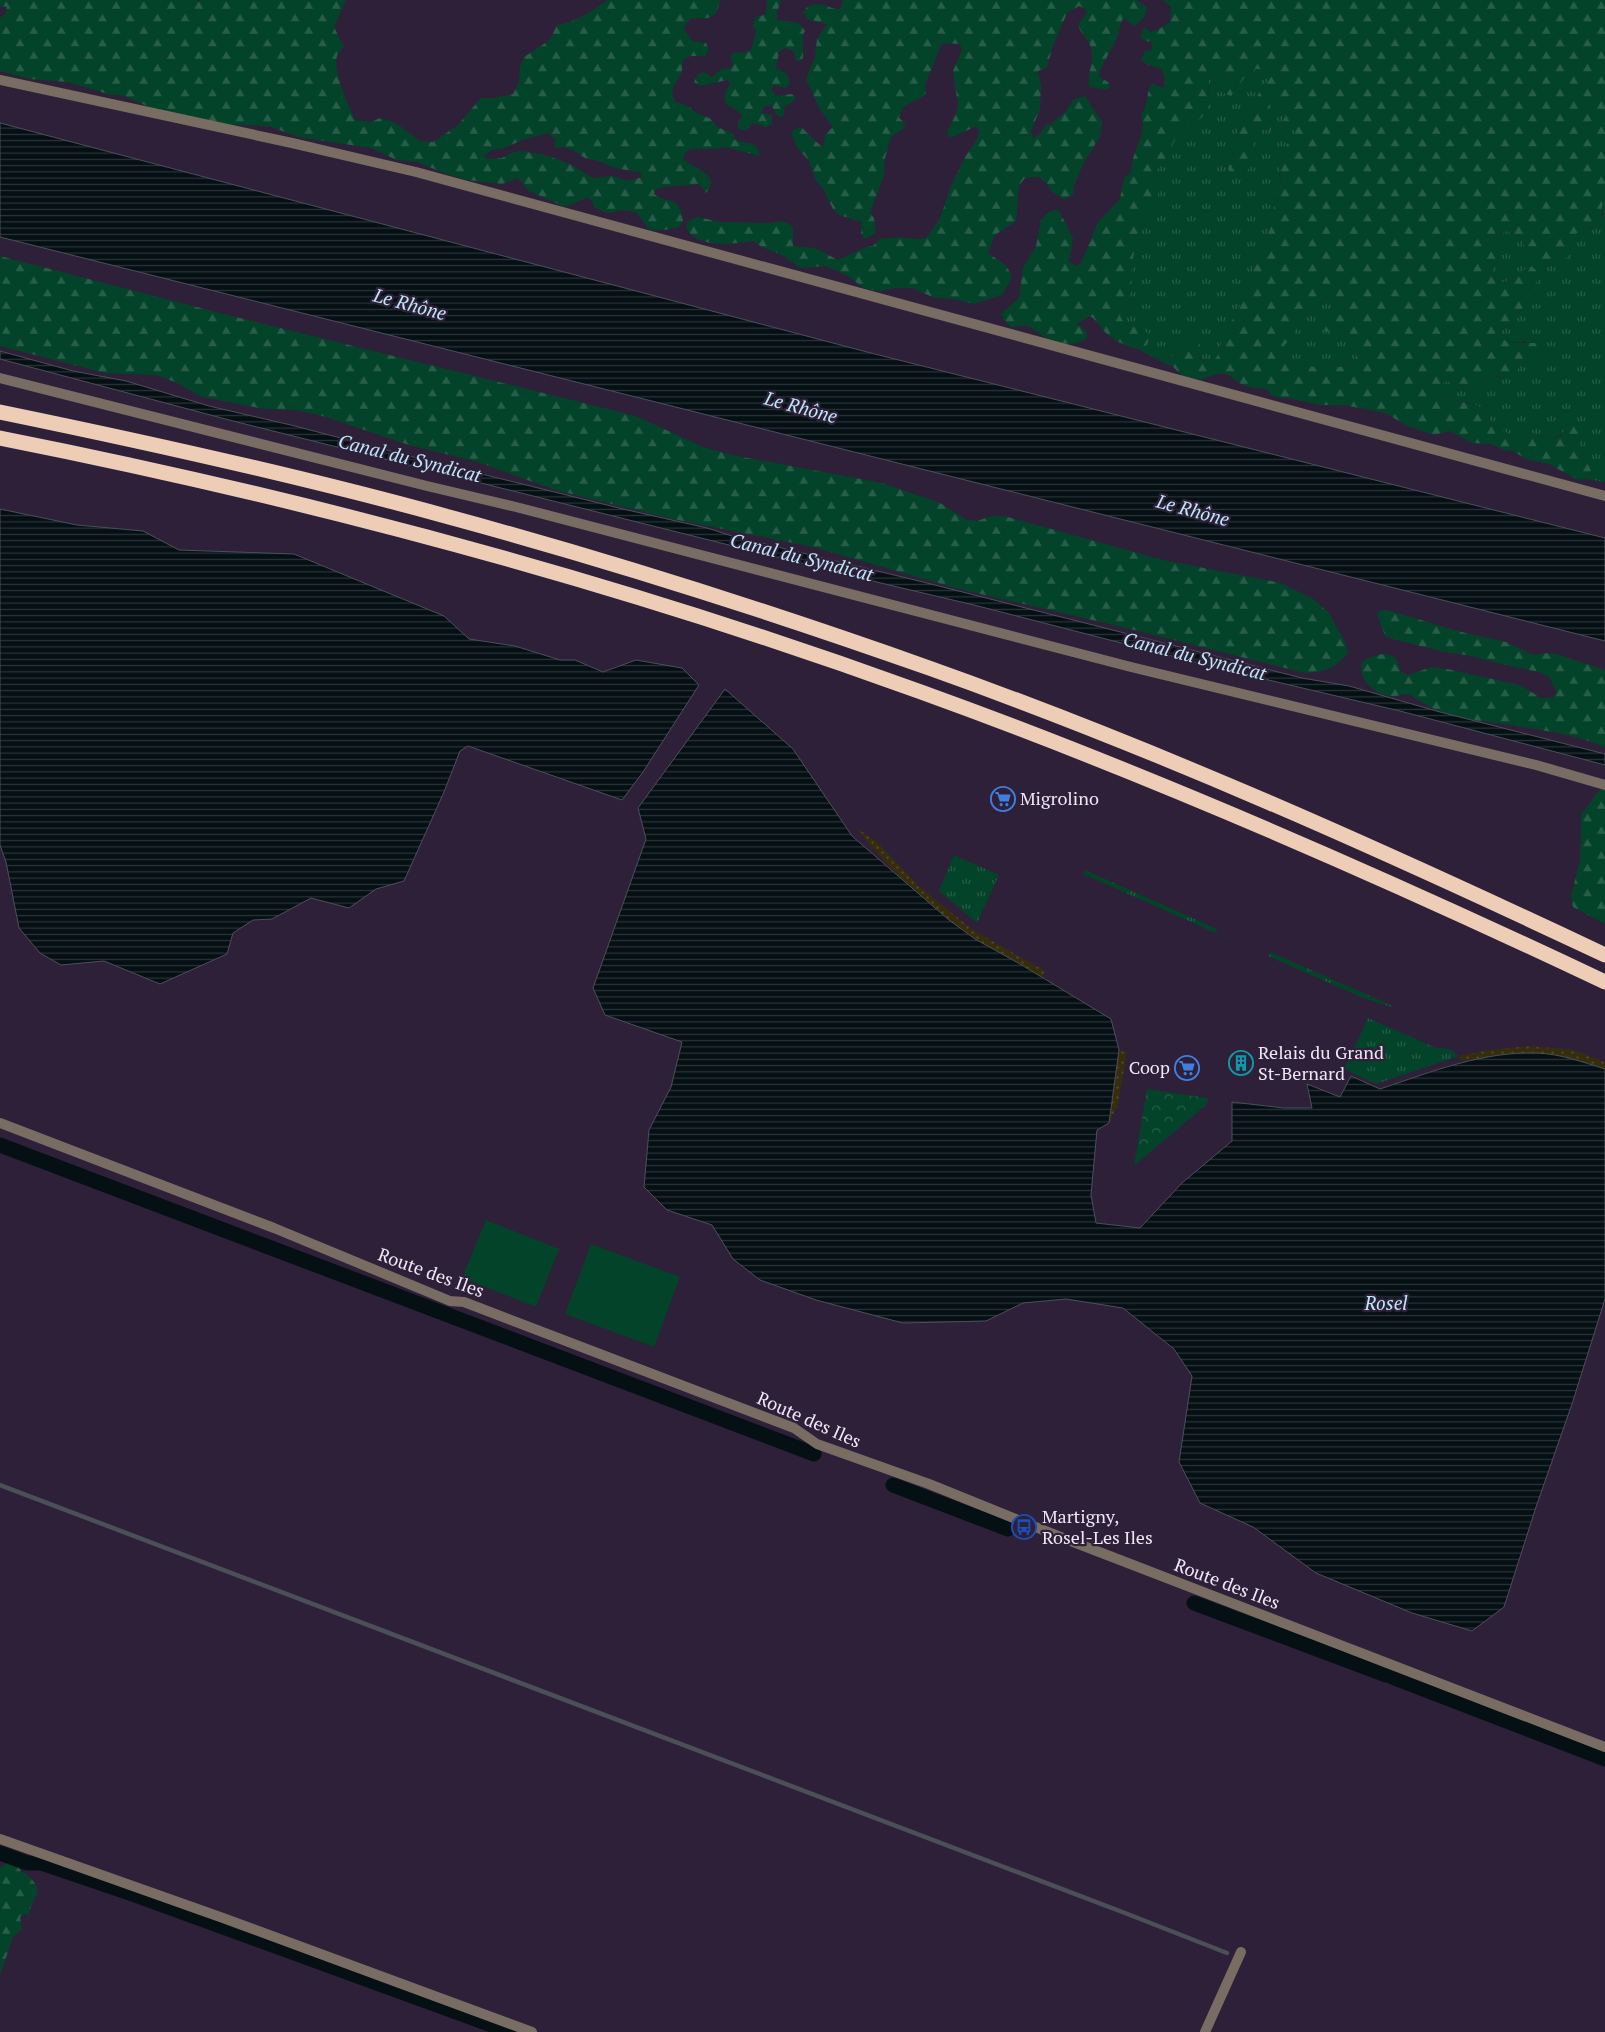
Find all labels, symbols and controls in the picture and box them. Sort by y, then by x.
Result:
water label: Le Rhône [370,282,450,325]
water label: Le Rhône [761,385,841,428]
water label: Canal du Syndicat [336,428,485,488]
water label: Le Rhône [1153,488,1233,531]
water label: Canal du Syndicat [728,527,877,587]
water label: Canal du Syndicat [1121,626,1270,686]
supermarket icon: Migrolino [990,786,1016,812]
place label: Migrolino [1020,786,1099,810]
place label: Relais du Grand St-Bernard [1258,1040,1384,1085]
building icon: Relais du Grand St-Bernard [1228,1050,1254,1076]
place label: Coop [1129,1055,1170,1079]
supermarket icon: Coop [1174,1055,1200,1081]
street label: Route des Iles [375,1242,488,1302]
water label: Rosel [1363,1290,1408,1315]
street label: Route des Iles [754,1385,865,1453]
place label: Martigny, Rosel-Les Iles [1042,1504,1153,1549]
bus stop icon: Martigny, Rosel-Les Iles [1011,1514,1037,1540]
street label: Route des Iles [1171,1552,1284,1614]

